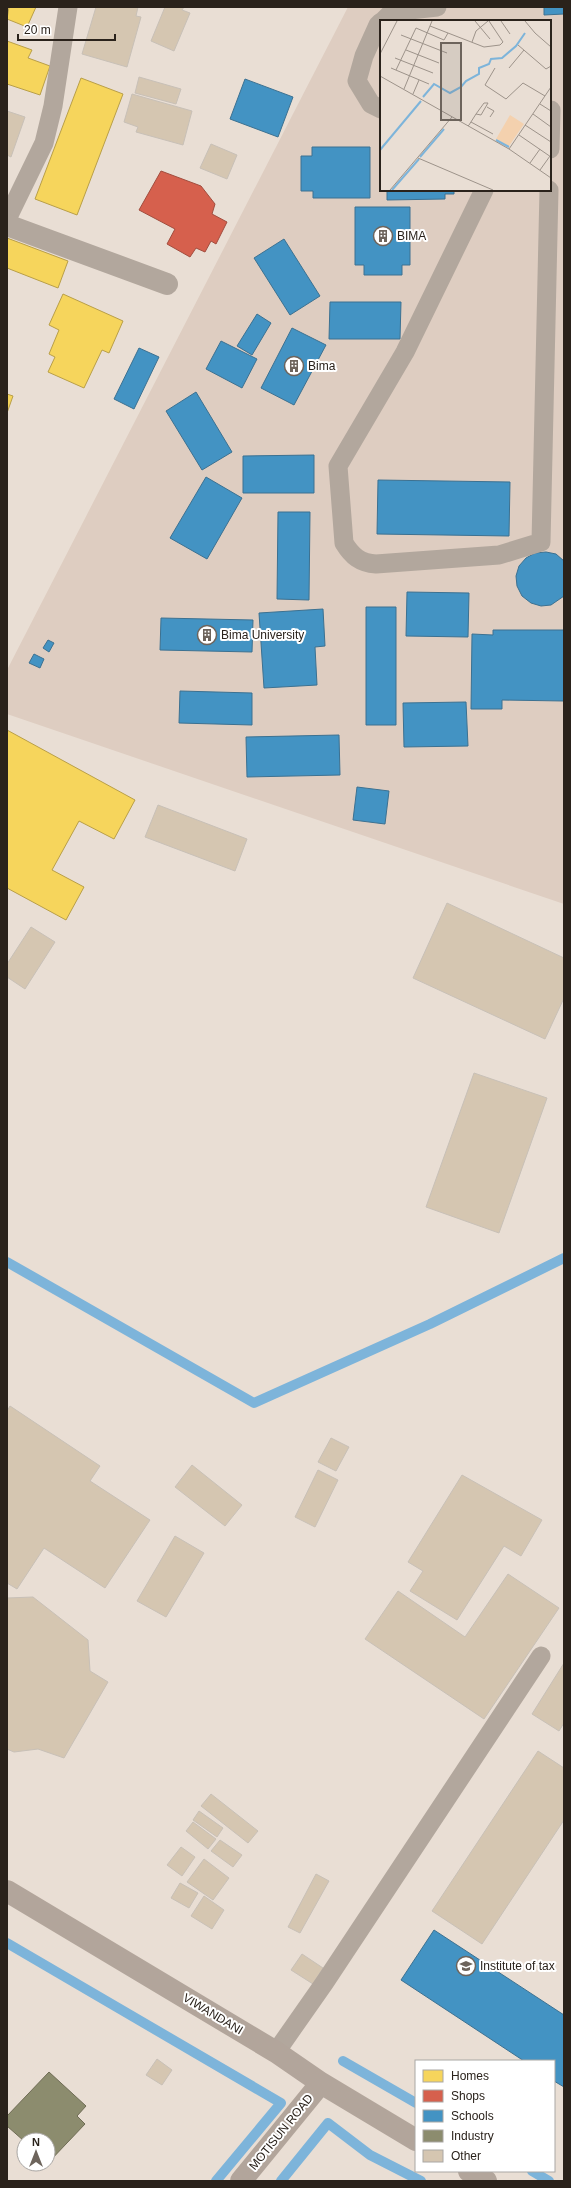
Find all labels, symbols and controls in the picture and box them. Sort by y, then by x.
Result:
scale bar [18,16,115,42]
inset map [380,20,551,191]
text: 20 m [24,23,51,37]
building icon: BIMA [372,225,394,247]
place label: BIMA [397,229,426,243]
building icon: Bima [283,355,305,377]
place label: Bima [308,359,336,373]
building icon: Bima University [196,624,218,646]
place label: Bima University [221,628,304,642]
school or university icon: Institute of tax [455,1955,477,1977]
place label: Institute of tax [480,1959,555,1973]
street label: VIWANDANI [180,1991,246,2037]
legend [415,2060,555,2172]
text: Homes [451,2069,489,2083]
text: Shops [451,2089,485,2103]
street label: MOTISUN ROAD [246,2091,316,2173]
text: Schools [451,2109,494,2123]
text: Industry [451,2129,494,2143]
north arrow [16,2132,56,2172]
text: N [32,2136,40,2148]
text: Other [451,2149,481,2163]

